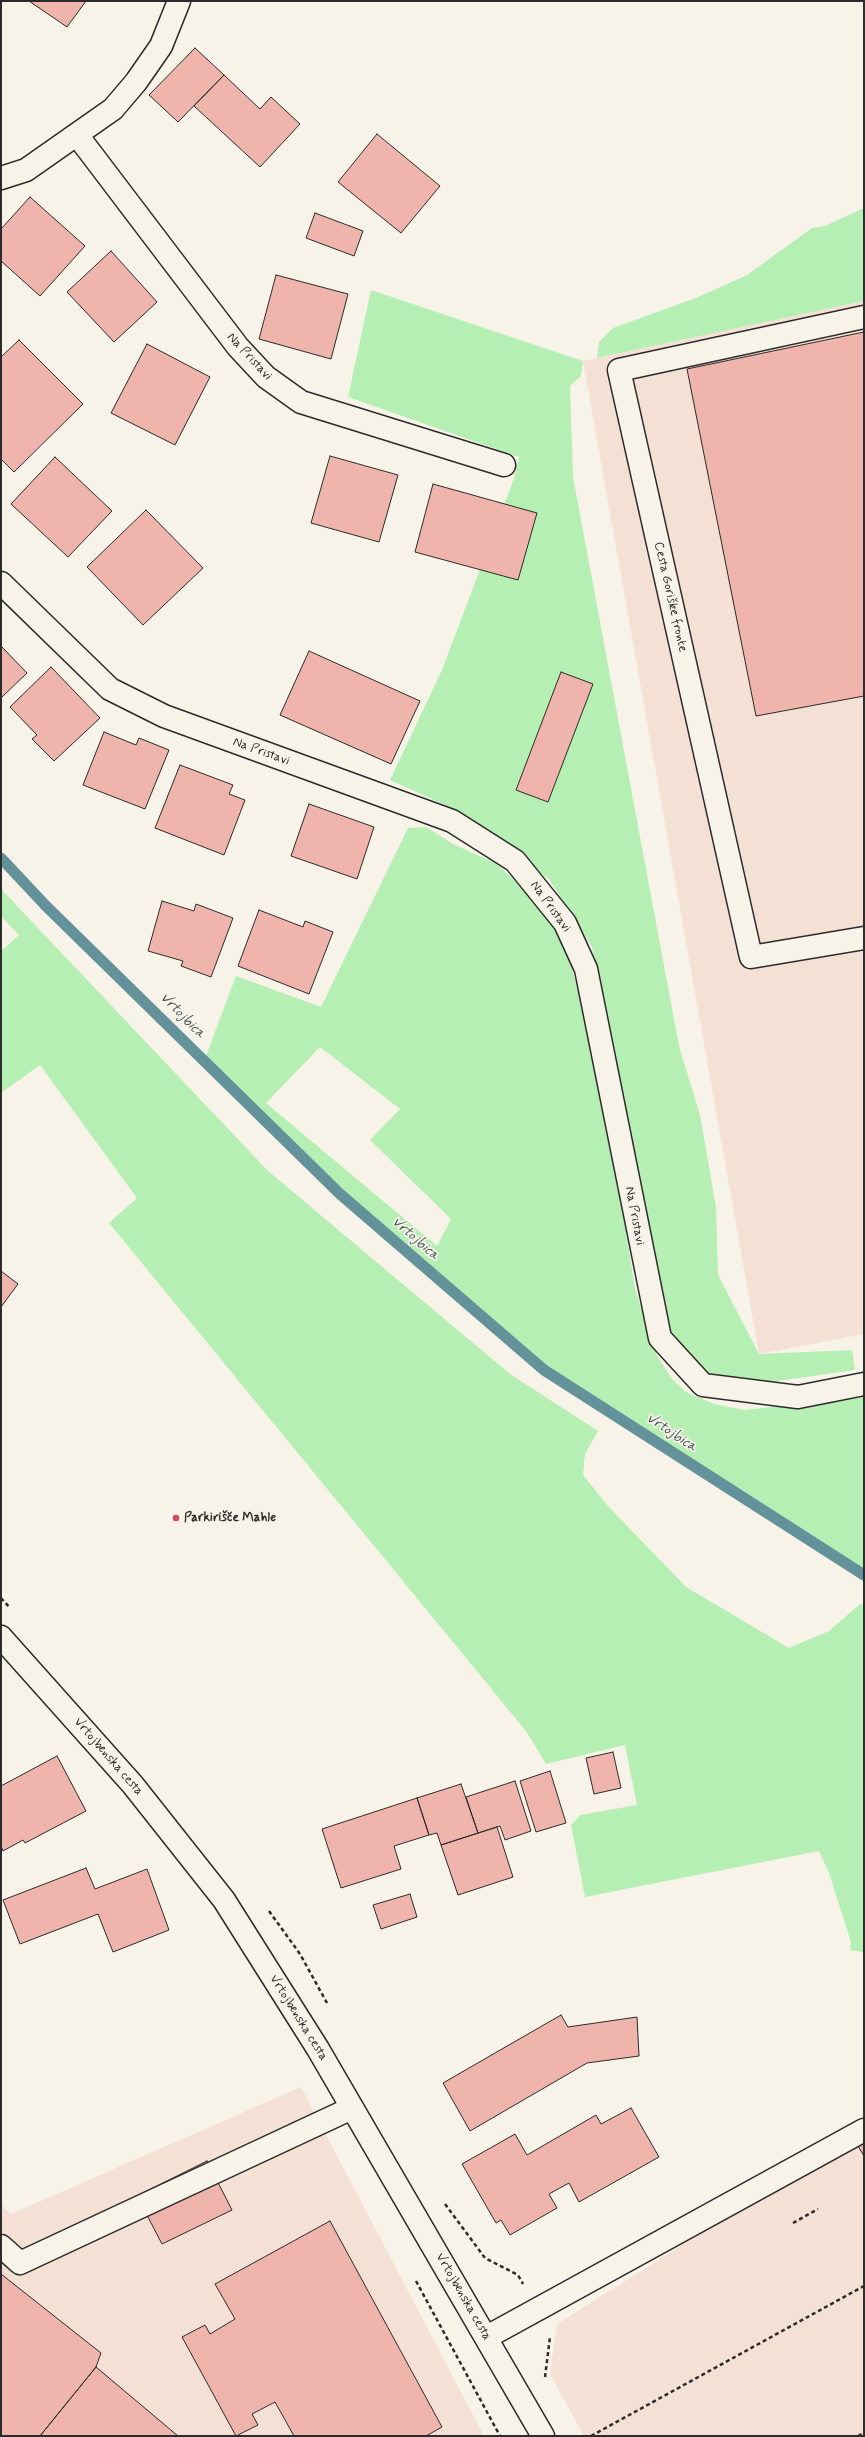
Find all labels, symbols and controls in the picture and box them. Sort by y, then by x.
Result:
street label: Na Pristavi [223,330,275,384]
street label: Cesta Goriške fronte [650,540,690,654]
street label: Na Pristavi [230,735,292,769]
street label: Na Pristavi [526,878,574,936]
water label: Vrtojbica [156,990,208,1042]
street label: Na Pristavi [621,1185,647,1247]
water label: Vrtojbica [388,1214,442,1264]
water label: Vrtojbica [642,1410,700,1456]
place label: Parkirišče Mahle [184,1510,276,1526]
marker: Parkirišče Mahle [171,1513,181,1523]
street label: Vrtojbenska cesta [70,1715,146,1799]
street label: Vrtojbenska cesta [265,1972,331,2064]
street label: Vrtojbenska cesta [432,2251,494,2343]

